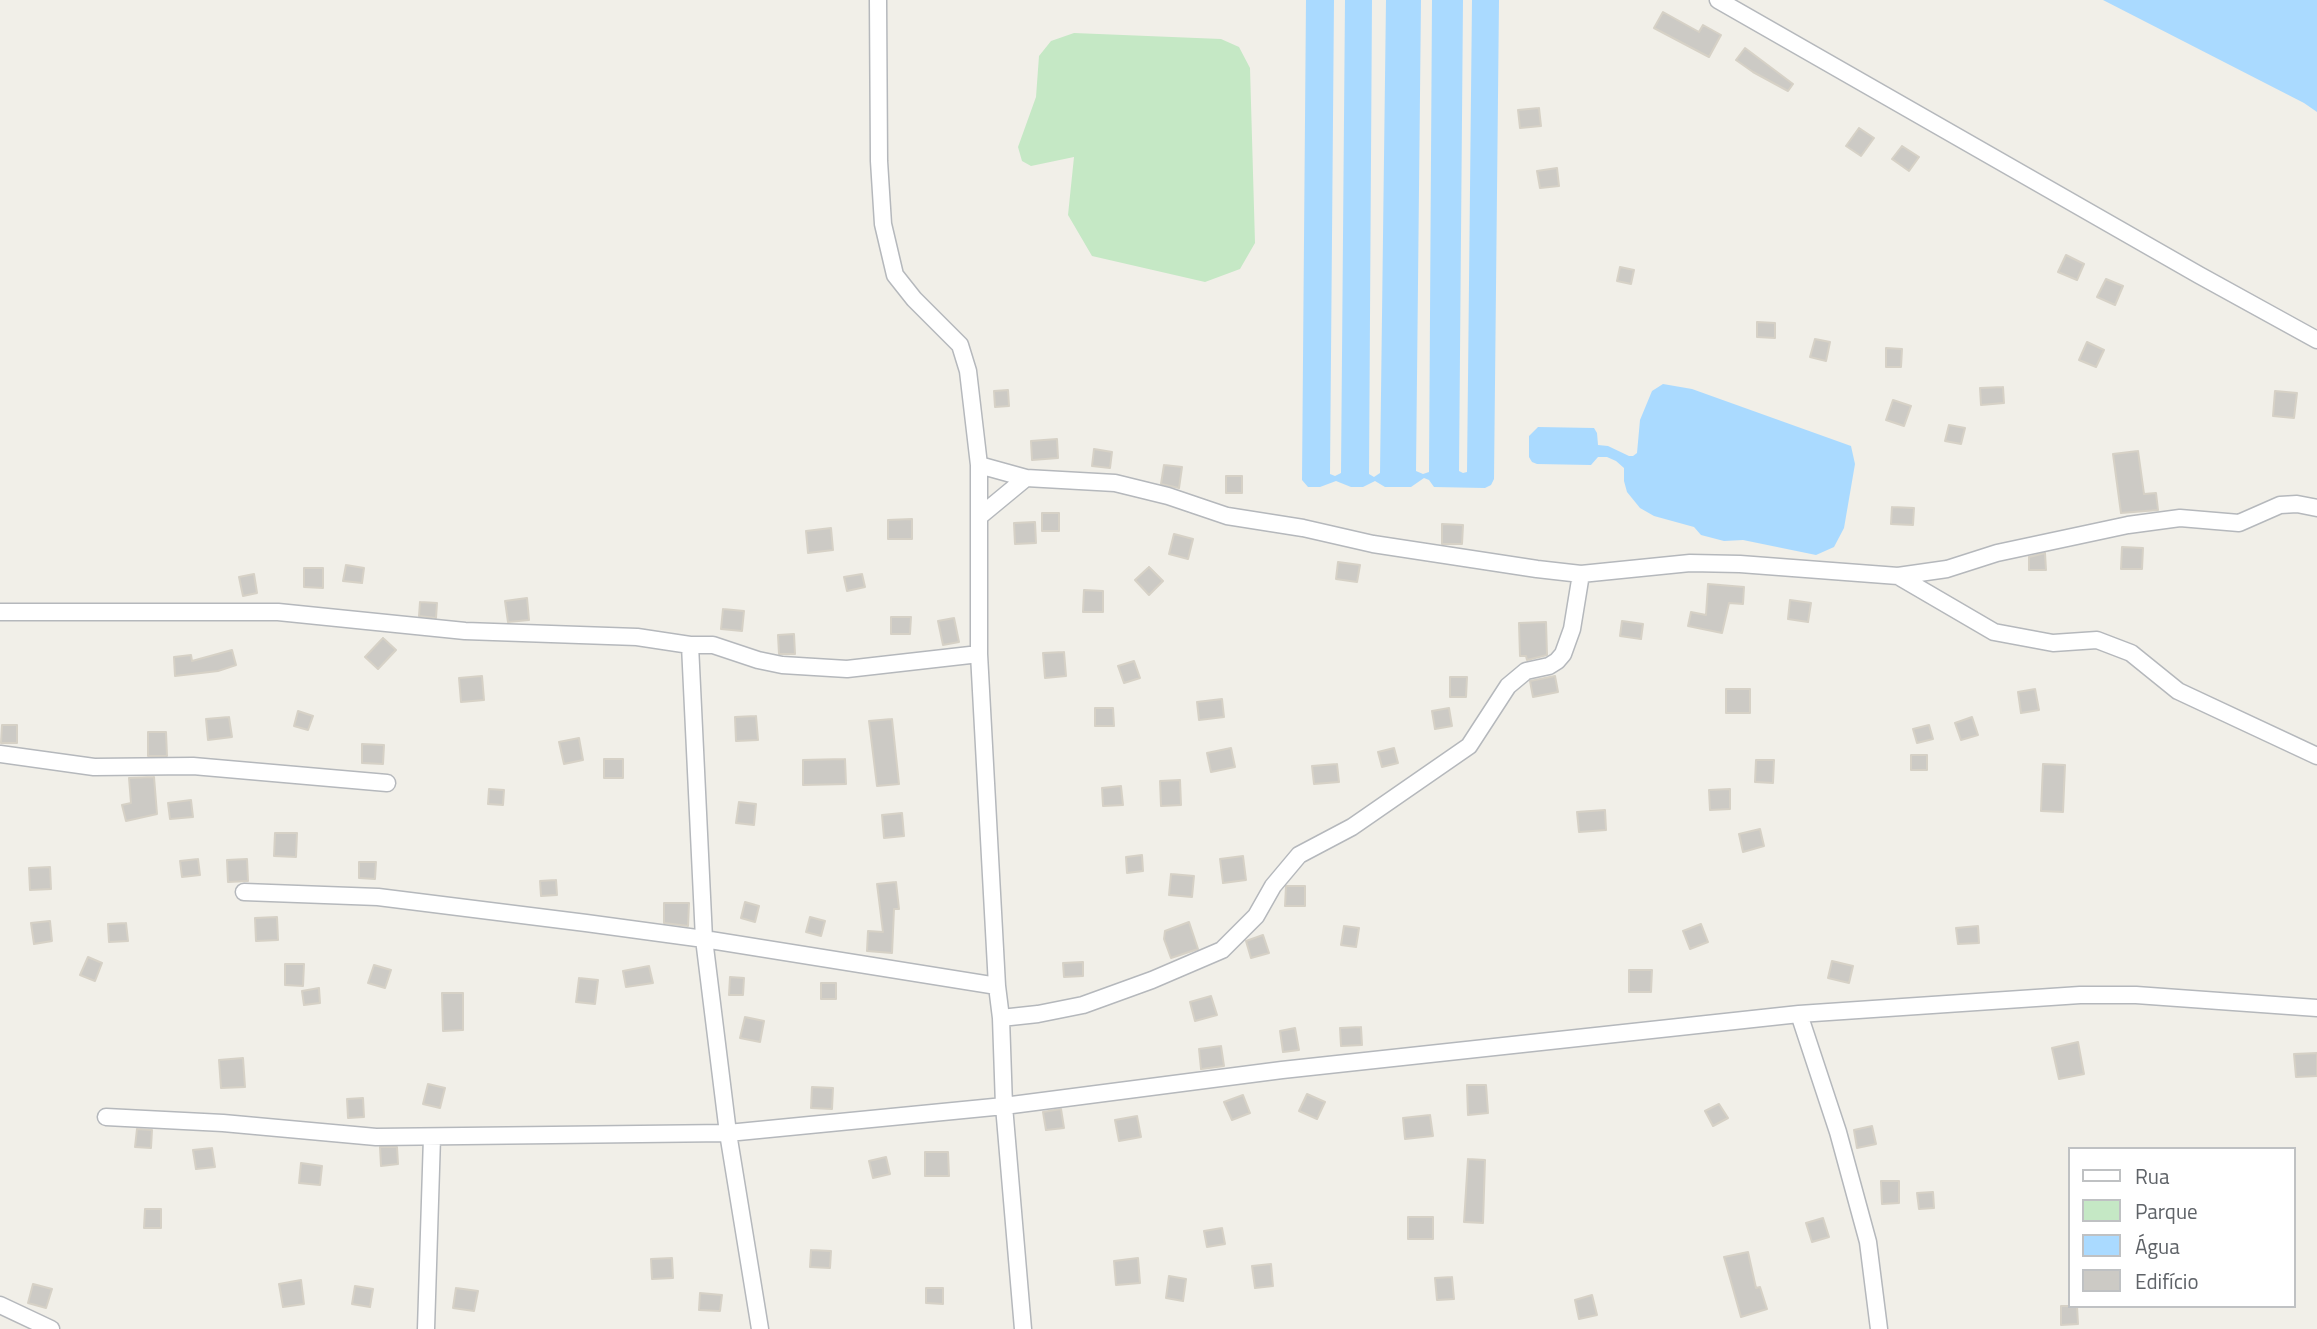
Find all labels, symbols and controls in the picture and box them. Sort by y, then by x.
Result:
legend [2068,1147,2296,1308]
text: Rua [2135,1160,2170,1192]
text: Parque [2135,1195,2198,1227]
text: Água [2135,1230,2180,1262]
text: Edifício [2135,1265,2199,1297]

